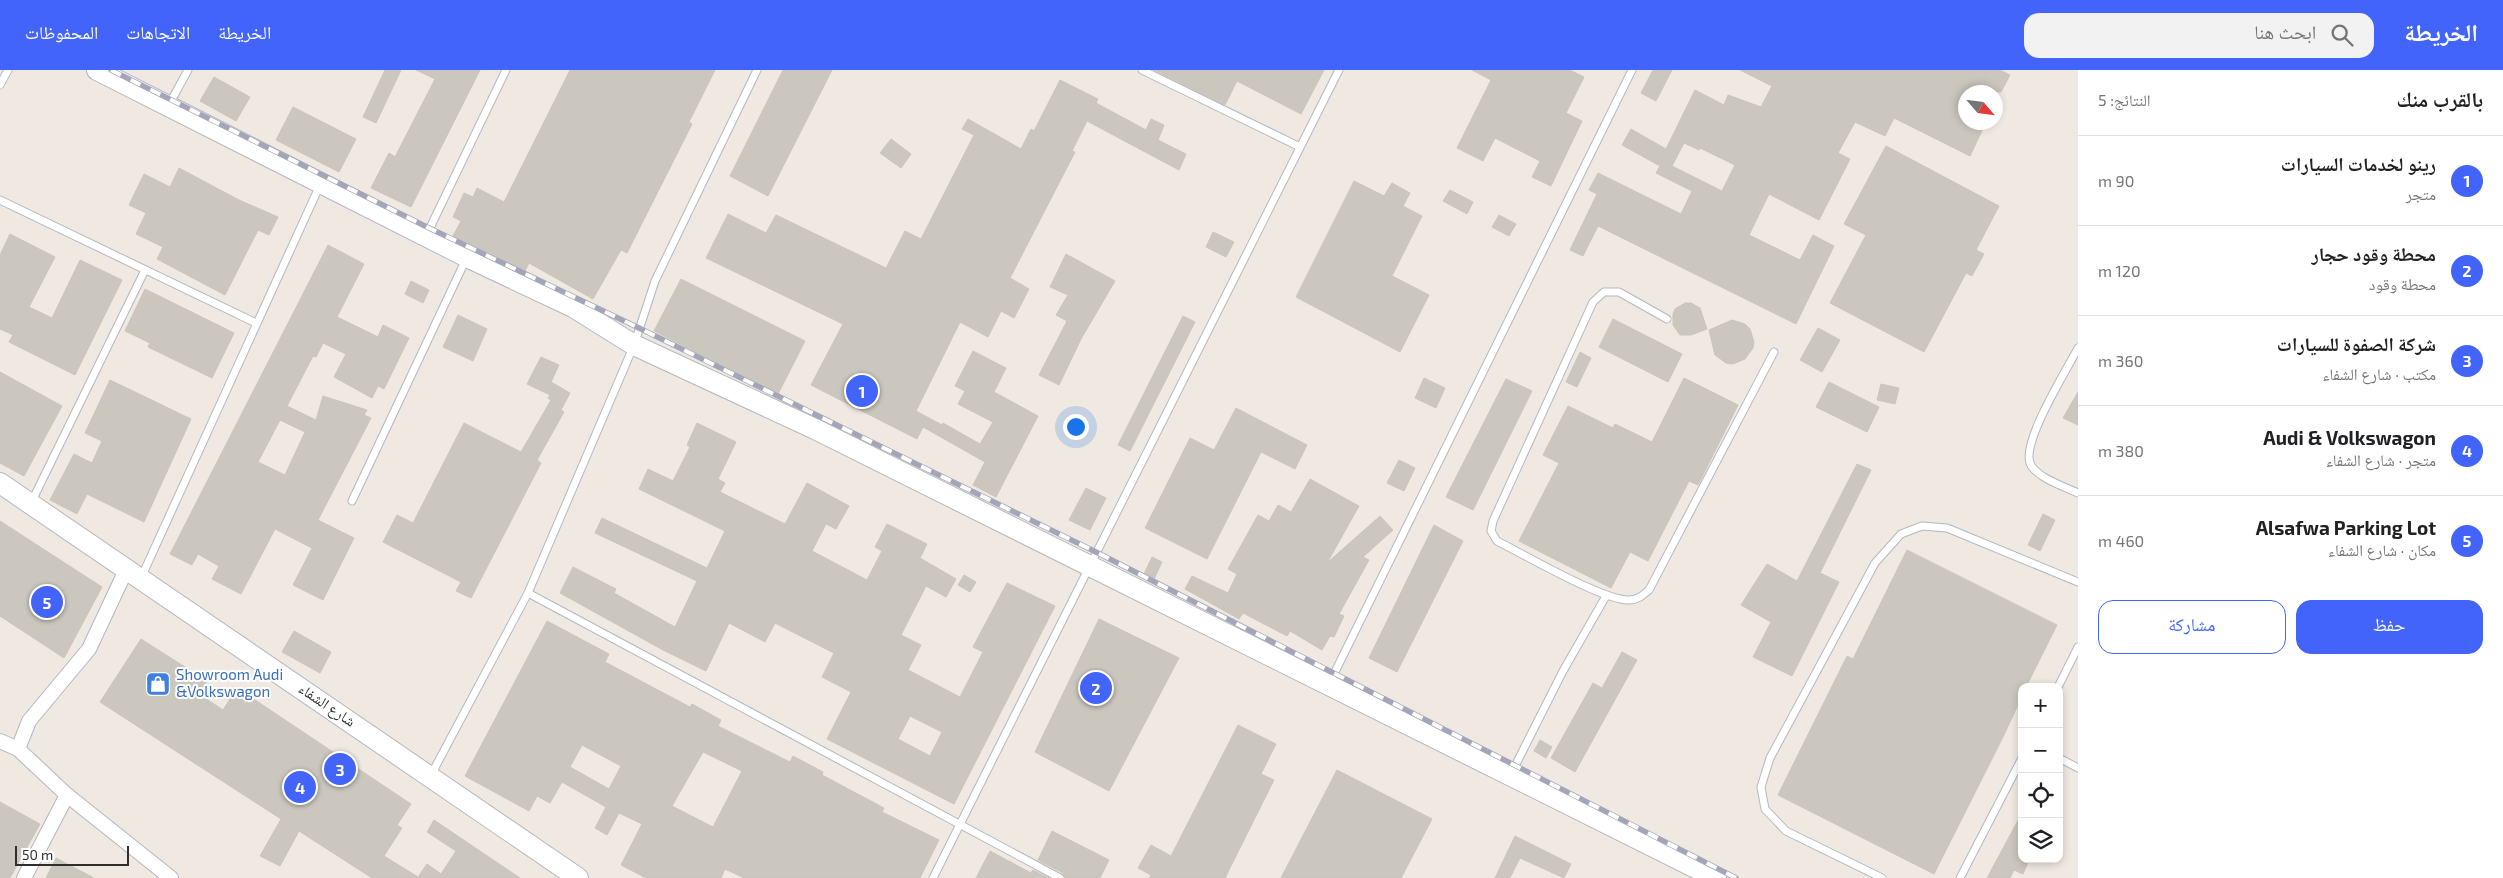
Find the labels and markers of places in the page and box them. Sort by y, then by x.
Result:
pin: 1 [846,372,878,410]
pin: 5 [31,583,63,621]
place label: Showroom Audi &Volkswagon [176,665,283,700]
pin: 2 [1080,669,1112,707]
shop icon: Showroom Audi &Volkswagon [145,671,171,697]
pin: 3 [324,750,356,788]
pin: 4 [284,768,316,806]

